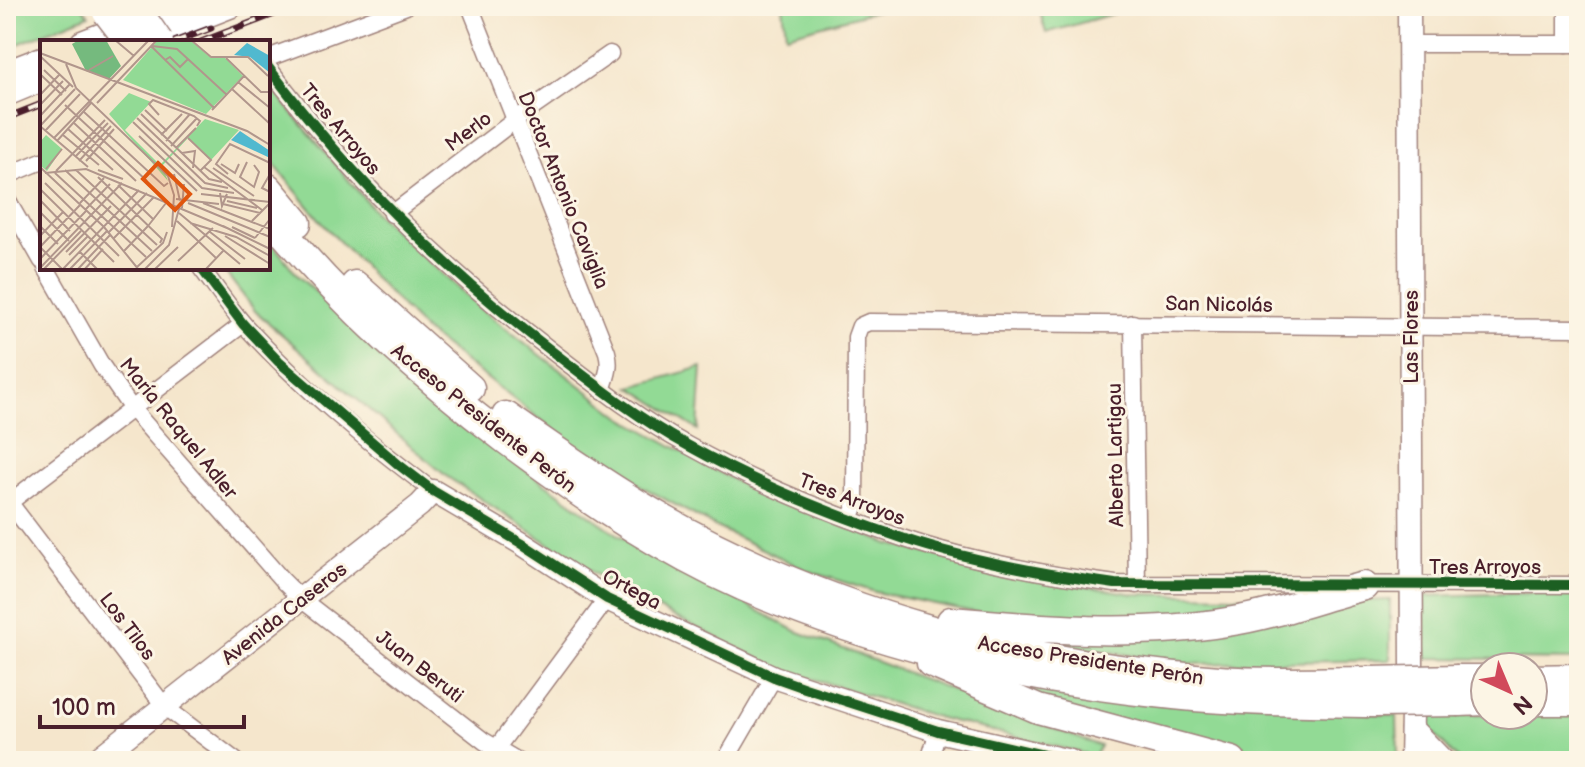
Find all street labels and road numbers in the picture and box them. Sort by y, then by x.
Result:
street label: Tres Arroyos [295,79,386,180]
street label: Doctor Antonio Caviglia [512,88,614,293]
street label: Merlo [441,107,497,157]
street label: Las Flores [1400,290,1424,384]
street label: San Nicolás [1165,292,1273,318]
street label: Acceso Presidente Perón [386,339,581,498]
street label: María Raquel Adler [114,353,243,504]
street label: Alberto Lartigau [1103,383,1129,527]
street label: Tres Arroyos [795,469,908,531]
street label: Tres Arroyos [1429,556,1541,580]
street label: Avenida Caseros [217,557,352,670]
street label: Ortega [598,565,665,615]
street label: Los Tilos [94,588,160,665]
street label: Juan Beruti [371,625,468,708]
street label: Acceso Presidente Perón [976,631,1205,691]

